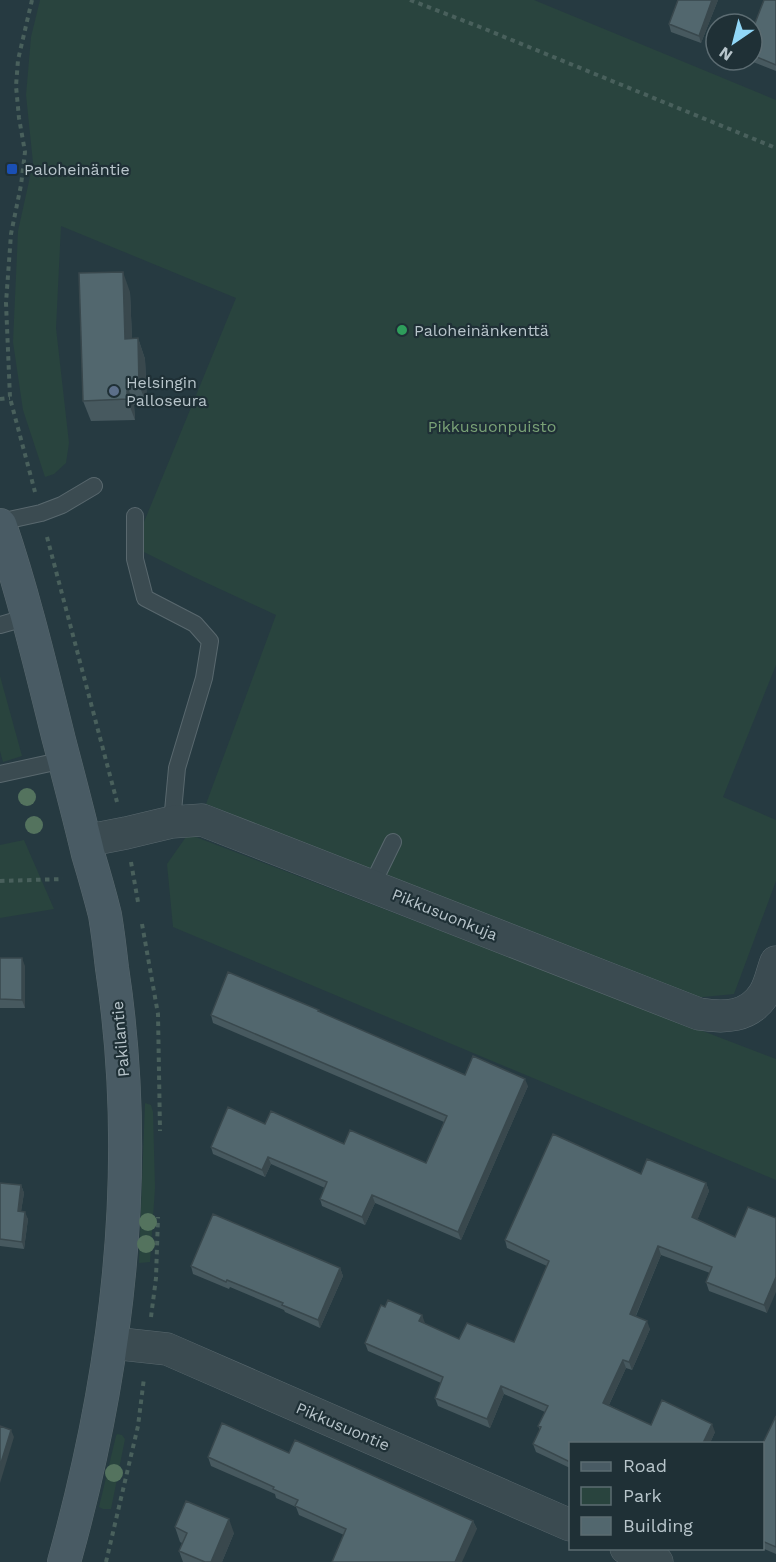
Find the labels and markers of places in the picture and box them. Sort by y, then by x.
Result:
place label: Paloheinäntie [24,160,130,179]
marker: Paloheinäntie [5,162,19,176]
place label: Paloheinänkenttä [414,321,549,340]
marker: Paloheinänkenttä [395,323,409,337]
place label: Helsingin Palloseura [126,373,207,410]
marker: Helsingin Palloseura [107,384,121,398]

